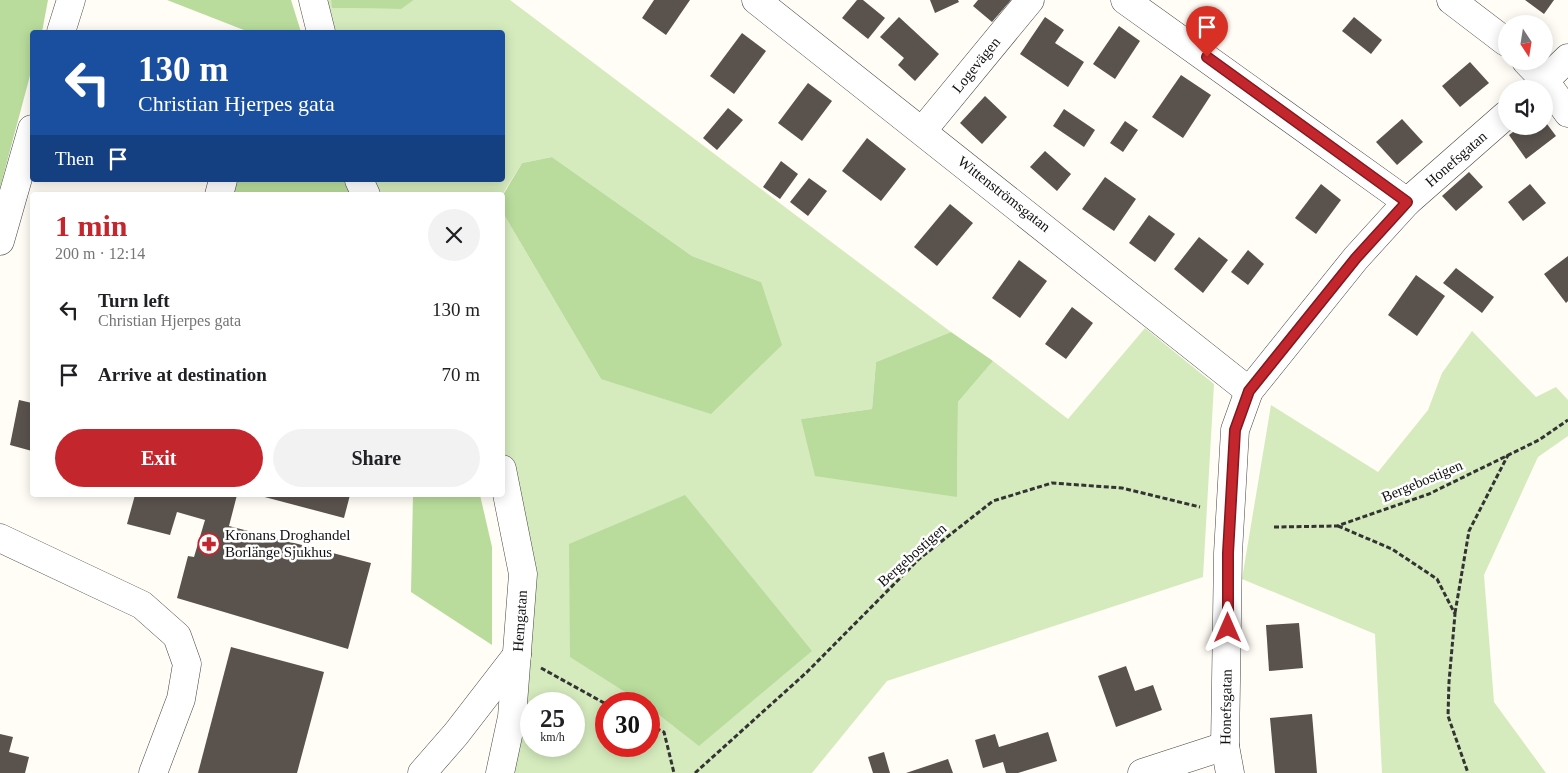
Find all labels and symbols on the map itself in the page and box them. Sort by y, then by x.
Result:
pin [1186,6,1228,57]
north arrow [1498,15,1552,70]
street label: Logevägen [949,34,1003,96]
street label: Honefsgatan [1422,128,1490,190]
street label: Wittenströmsgatan [955,153,1054,235]
street label: Bergebostigen [1379,457,1465,505]
street label: Bergebostigen [875,520,950,590]
place label: Kronans Droghandel Borlänge Sjukhus [225,527,350,560]
pharmacy icon: Kronans Droghandel Borlänge Sjukhus [197,532,221,556]
street label: Hemgatan [510,589,530,652]
position arrow [1201,601,1253,653]
street label: Honefsgatan [1217,668,1235,745]
speed limit sign: 30 [595,692,660,757]

